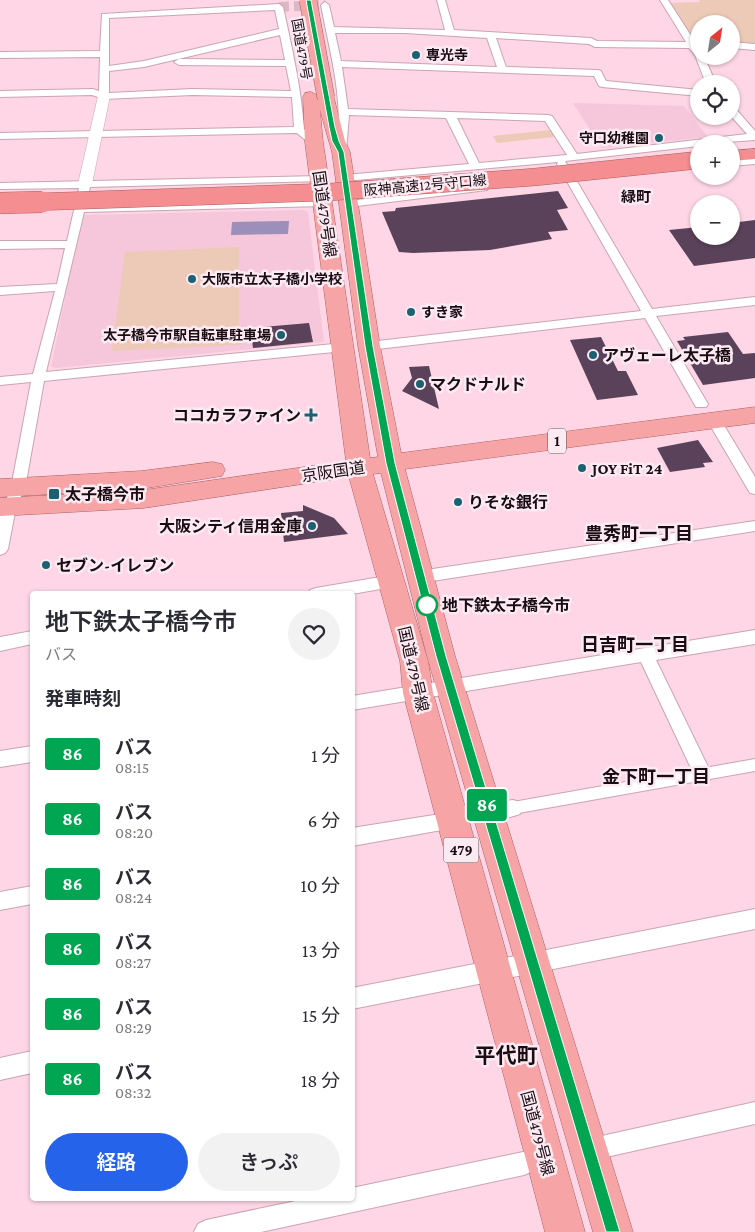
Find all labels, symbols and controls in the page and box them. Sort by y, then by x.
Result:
north arrow [690,15,740,65]
map controls [690,15,740,245]
street label: 国道479号 [289,17,315,81]
place label: 専光寺 [426,47,468,63]
marker: 専光寺 [410,49,422,61]
button: locate [690,75,740,125]
place label: 守口幼稚園 [579,130,649,146]
marker: 守口幼稚園 [653,132,665,144]
button: + [690,135,740,185]
street label: 国道479号線 [310,170,339,258]
street label: 阪神高速12号守口線 [363,172,487,198]
district label: 緑町 [621,189,651,205]
button: − [690,195,740,245]
place label: 大阪市立太子橋小学校 [202,271,342,287]
marker: 大阪市立太子橋小学校 [186,273,198,285]
place label: すき家 [421,304,463,320]
marker: すき家 [405,306,417,318]
place label: 太子橋今市駅自転車駐車場 [103,327,271,343]
marker: 太子橋今市駅自転車駐車場 [275,329,287,341]
place label: アヴェーレ太子橋 [603,347,731,364]
marker: アヴェーレ太子橋 [587,349,599,361]
place label: マクドナルド [430,376,526,393]
marker: マクドナルド [414,378,426,390]
place label: ココカラファイン [173,407,301,424]
marker: ココカラファイン [305,409,317,421]
road number: 1 [548,428,566,454]
street label: 京阪国道 [300,459,366,484]
place label: JOY FiT 24 [590,460,663,477]
marker: JOY FiT 24 [576,462,588,474]
place label: 太子橋今市 [65,486,145,503]
marker: 太子橋今市 [47,487,61,501]
place label: りそな銀行 [468,494,548,511]
marker: りそな銀行 [452,496,464,508]
place label: 大阪シティ信用金庫 [159,518,302,535]
marker: 大阪シティ信用金庫 [306,520,318,532]
district label: 豊秀町一丁目 [585,524,693,544]
place label: セブン-イレブン [56,557,174,574]
marker: セブン-イレブン [40,559,52,571]
marker: 地下鉄太子橋今市 [416,594,438,616]
place label: 地下鉄太子橋今市 [442,596,570,614]
text: 地下鉄太子橋今市 [45,608,237,635]
button: heart [288,608,340,660]
street label: 国道479号線 [395,625,432,714]
district label: 日吉町一丁目 [581,635,689,655]
text: バス [45,646,77,663]
text: 発車時刻 [45,688,121,709]
text: バス [115,737,153,758]
text: 86 [62,744,83,764]
text: 1 分 [311,745,340,766]
text: 08:15 [115,759,149,776]
district label: 金下町一丁目 [602,767,710,787]
line badge: 86 [464,789,510,821]
text: 86 [477,795,497,815]
text: バス [115,802,153,823]
text: 86 [62,809,83,829]
text: 6 分 [308,810,340,831]
text: 08:20 [115,824,153,841]
road number: 479 [444,838,478,862]
text: バス [115,867,153,888]
text: 86 [62,874,83,894]
text: 10 分 [300,875,340,896]
text: 08:24 [115,889,152,906]
text: バス [115,932,153,953]
text: 86 [62,939,83,959]
text: 13 分 [302,940,340,961]
text: 08:27 [115,954,151,971]
text: バス [115,997,153,1018]
text: 86 [62,1004,83,1024]
text: 15 分 [302,1005,340,1026]
text: 08:29 [115,1019,152,1036]
district label: 平代町 [475,1044,538,1068]
text: バス [115,1062,153,1083]
text: 86 [62,1069,83,1089]
text: 18 分 [301,1070,340,1091]
text: 08:32 [115,1084,151,1101]
street label: 国道479号線 [518,1089,557,1177]
button: 経路 [45,1133,188,1191]
button: きっぷ [198,1133,340,1191]

